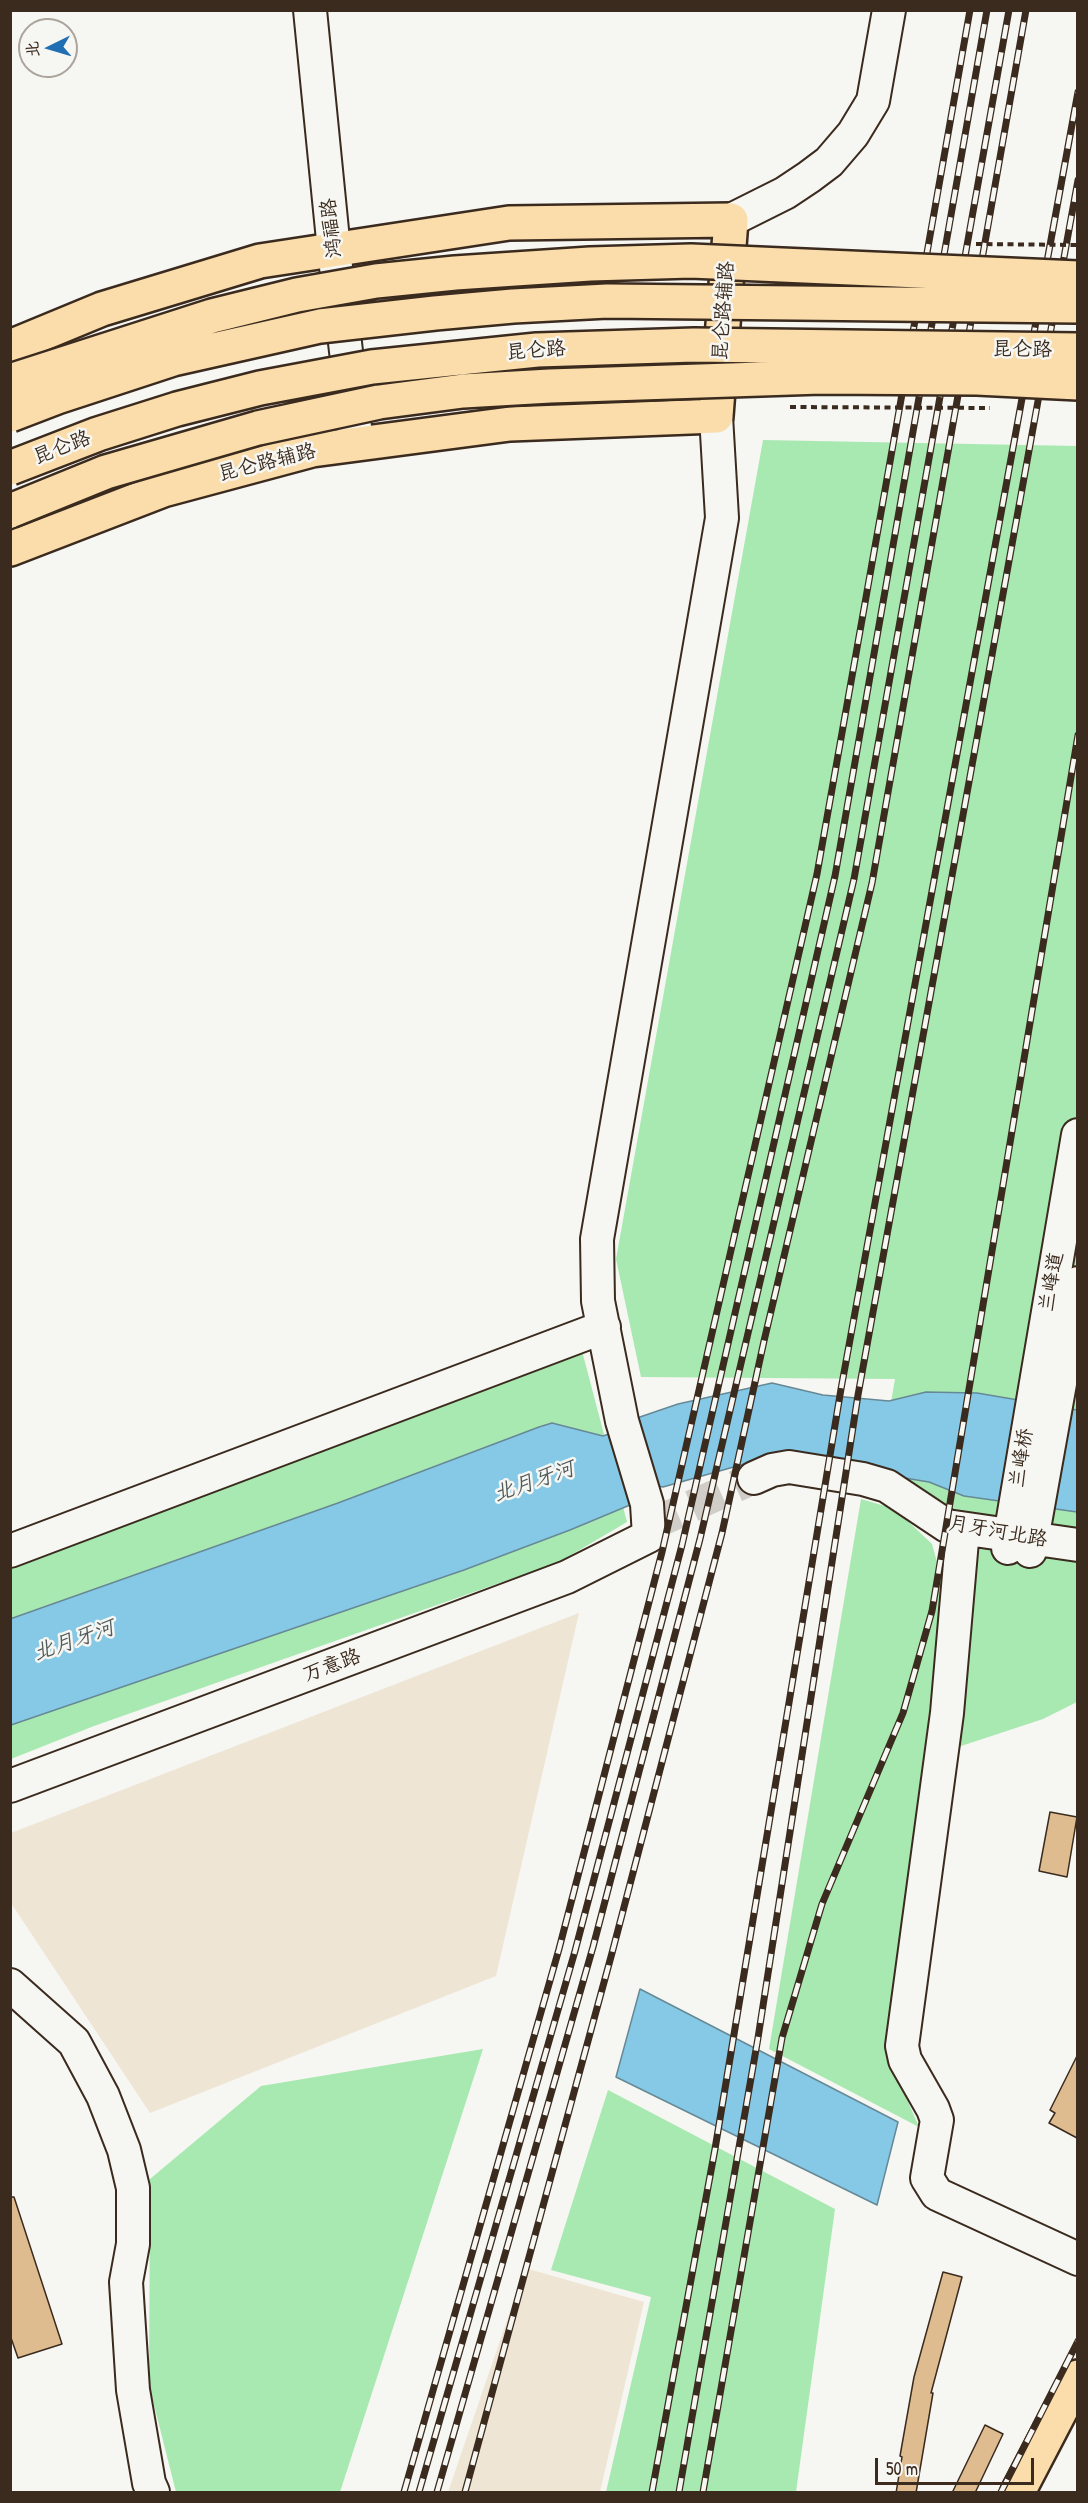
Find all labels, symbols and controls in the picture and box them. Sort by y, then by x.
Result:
north arrow [18,18,78,78]
text: 北 [20,40,44,58]
street label: 鸿福路 [317,197,347,259]
street label: 昆仑路辅路 [709,260,739,362]
street label: 昆仑路 [505,337,567,365]
street label: 昆仑路 [992,337,1052,363]
street label: 昆仑路 [30,426,94,470]
street label: 昆仑路辅路 [216,439,318,487]
street label: 兰峰道 [1035,1250,1069,1314]
street label: 兰峰桥 [1005,1426,1039,1490]
water label: 北月牙河 [490,1456,578,1508]
street label: 月牙河北路 [947,1511,1049,1553]
water label: 北月牙河 [30,1615,118,1667]
street label: 万意路 [300,1644,364,1688]
scale bar [878,2446,1037,2484]
text: 50 m [886,2456,918,2481]

